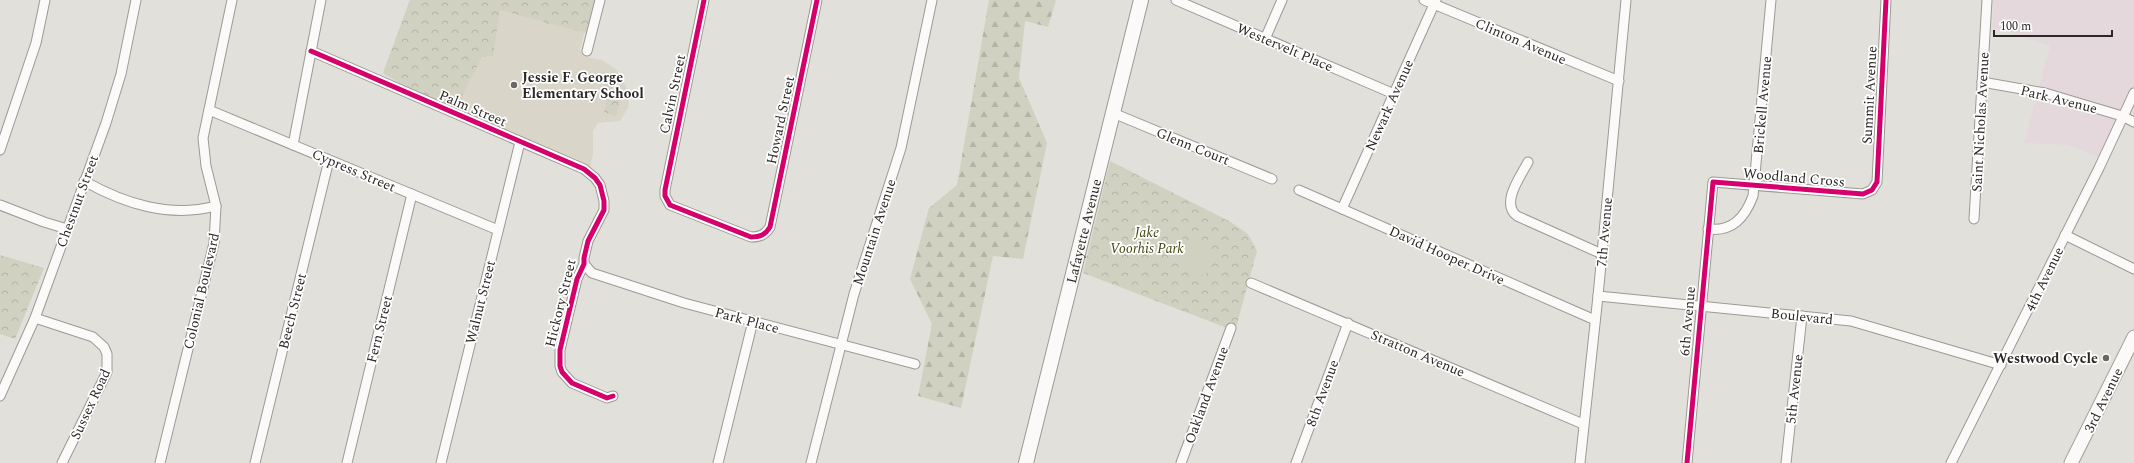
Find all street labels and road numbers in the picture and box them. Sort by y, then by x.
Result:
street label: Clinton Avenue [1472,13,1570,70]
street label: Westervelt Place [1233,18,1336,77]
street label: Summit Avenue [1856,45,1883,145]
street label: Saint Nicholas Avenue [1966,51,1995,193]
street label: Calvin Street [654,52,691,136]
street label: Brickell Avenue [1748,55,1777,155]
street label: Newark Avenue [1360,56,1419,154]
street label: Howard Street [761,74,800,166]
street label: Park Avenue [2018,80,2100,119]
street label: Palm Street [436,85,510,132]
street label: Glenn Court [1153,122,1233,171]
street label: Cypress Street [309,143,399,198]
street label: Chestnut Street [51,152,104,250]
street label: Woodland Cross [1742,163,1846,192]
street label: Mountain Avenue [847,176,902,288]
street label: Lafayette Avenue [1061,176,1107,286]
street label: 7th Avenue [1591,196,1618,268]
street label: David Hooper Drive [1386,220,1508,291]
street label: Colonial Boulevard [178,231,225,351]
street label: 4th Avenue [2020,243,2069,315]
street label: Hickory Street [539,257,582,349]
street label: Walnut Street [460,258,501,346]
street label: Beech Street [273,271,312,352]
street label: 6th Avenue [1674,285,1701,357]
street label: Fern Street [361,293,398,365]
street label: Park Place [712,302,782,339]
street label: Boulevard [1770,303,1834,330]
street label: Stratton Avenue [1367,324,1468,383]
street label: Oakland Avenue [1179,343,1234,447]
street label: 5th Avenue [1780,353,1809,425]
street label: 8th Avenue [1301,357,1344,430]
street label: 3rd Avenue [2079,364,2128,436]
street label: Sussex Road [65,365,116,443]

